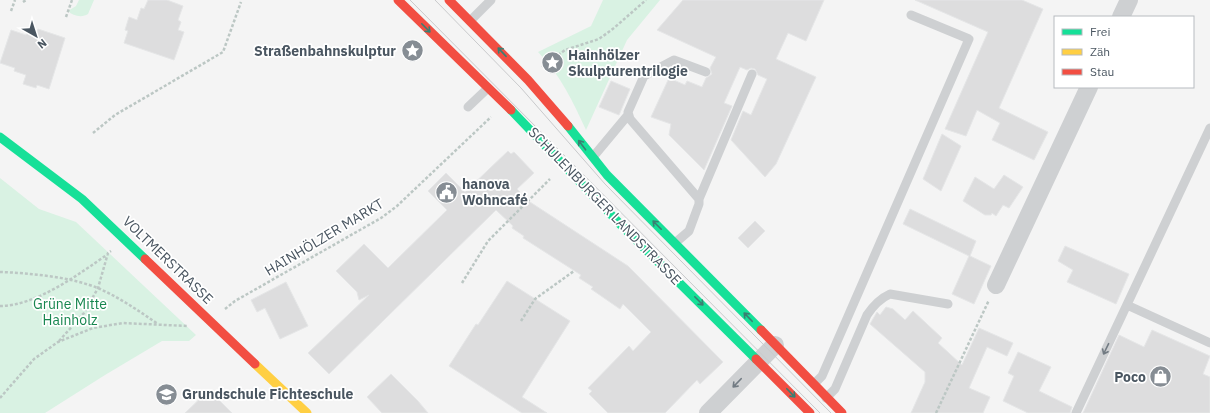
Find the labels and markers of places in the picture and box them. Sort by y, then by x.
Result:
place icon: Straßenbahnskulptur [399,38,425,64]
place label: Straßenbahnskulptur [254,42,396,60]
place label: Hainhölzer Skulpturentrilogie [568,46,688,80]
place icon: Hainhölzer Skulpturentrilogie [540,50,566,76]
place label: hanova Wohncafé [462,175,528,209]
public building icon: hanova Wohncafé [434,179,460,205]
shop icon: Poco [1148,364,1174,390]
place label: Poco [1114,368,1146,386]
school or university icon: Grundschule Fichteschule [153,381,179,407]
place label: Grundschule Fichteschule [182,385,353,403]

